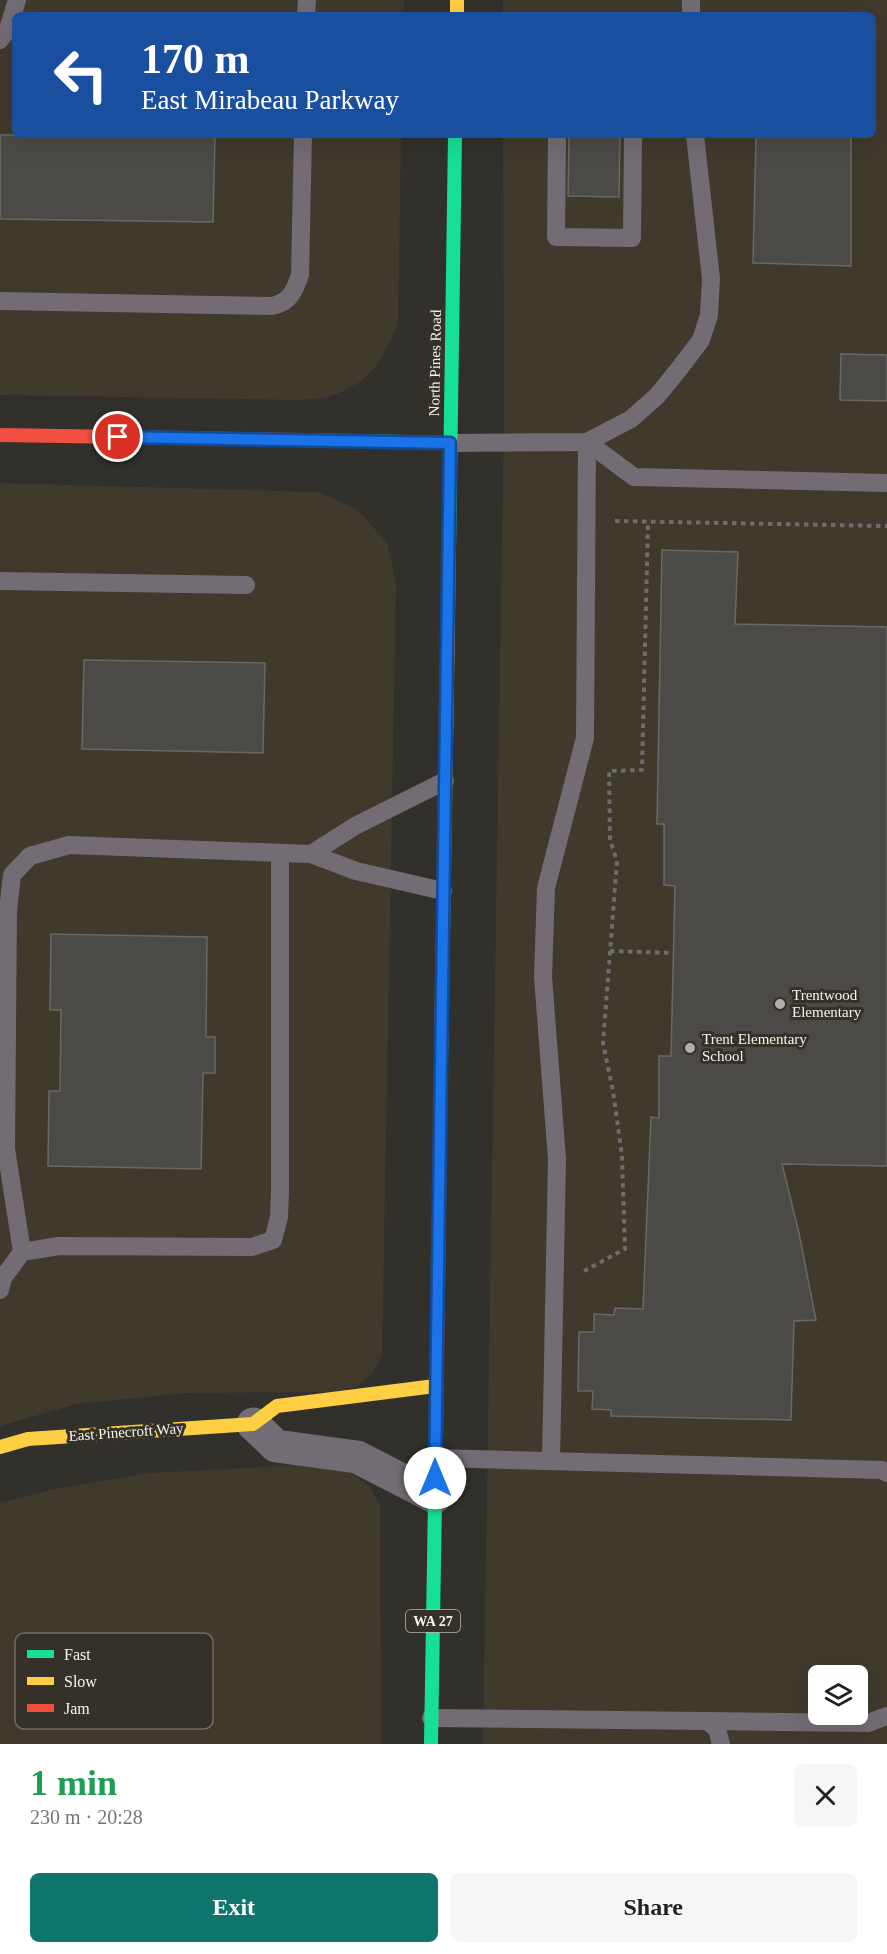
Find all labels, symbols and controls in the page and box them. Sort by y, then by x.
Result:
icon: left [42,36,120,114]
text: 170 m [141,36,250,82]
text: East Mirabeau Parkway [141,85,399,115]
street label: North Pines Road [426,309,444,416]
pin [92,411,143,462]
icon: arrive [101,420,134,453]
place label: Trentwood Elementary [792,987,862,1020]
marker: Trentwood Elementary [773,997,787,1011]
place label: Trent Elementary School [702,1031,807,1064]
marker: Trent Elementary School [683,1041,697,1055]
street label: East Pinecroft Way [68,1420,184,1444]
position arrow [403,1446,467,1510]
road number: WA 27 [406,1610,460,1632]
legend [15,1633,213,1729]
text: Fast [64,1646,91,1663]
map controls [808,1665,868,1725]
button: layers [808,1665,868,1725]
text: Slow [64,1673,97,1690]
text: Jam [64,1700,90,1717]
text: 1 min [30,1763,117,1803]
button: close [794,1764,857,1827]
text: 230 m · 20:28 [30,1806,143,1828]
button: Exit [30,1873,438,1942]
button: Share [450,1873,857,1942]

